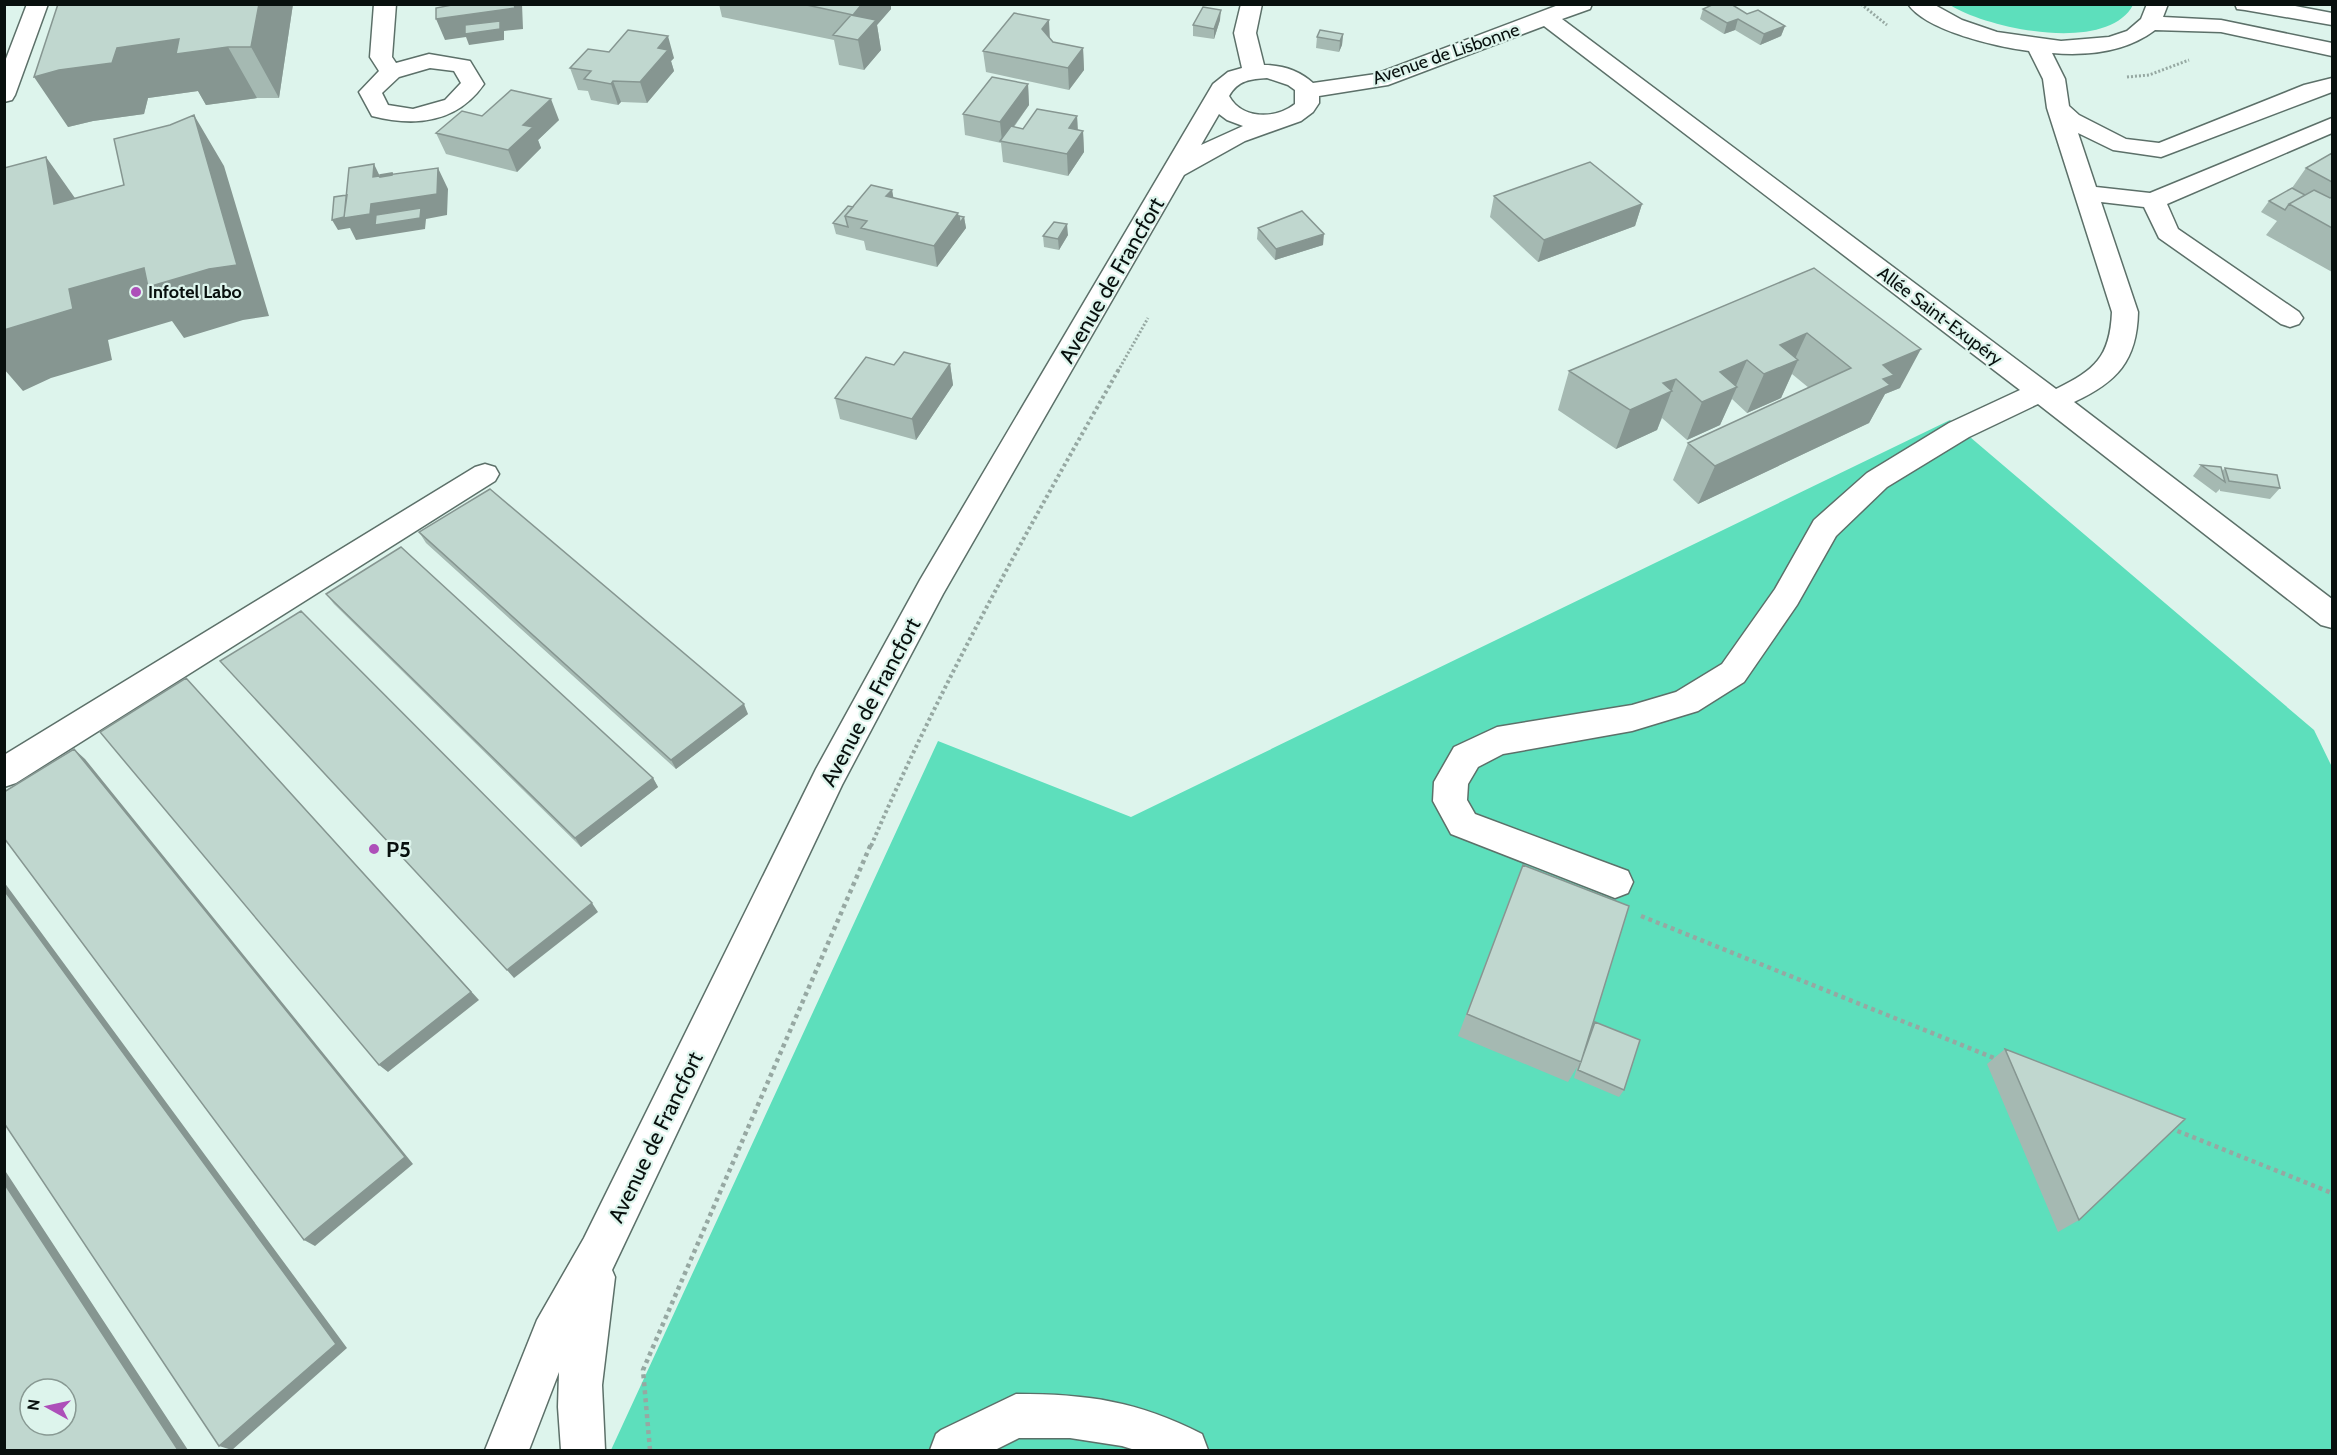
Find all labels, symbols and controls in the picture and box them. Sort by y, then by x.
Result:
street label: Avenue de Lisbonne [1370,19,1522,89]
street label: Avenue de Francfort [1053,192,1170,368]
street label: Allée Saint-Exupéry [1873,262,2007,370]
place label: Infotel Labo [148,281,242,303]
marker: Infotel Labo [129,285,143,299]
street label: Avenue de Francfort [815,613,926,791]
place label: P5 [386,836,411,863]
marker: P5 [367,842,381,856]
street label: Avenue de Francfort [602,1047,709,1227]
north arrow [18,1377,78,1437]
text: N [23,1398,44,1412]

